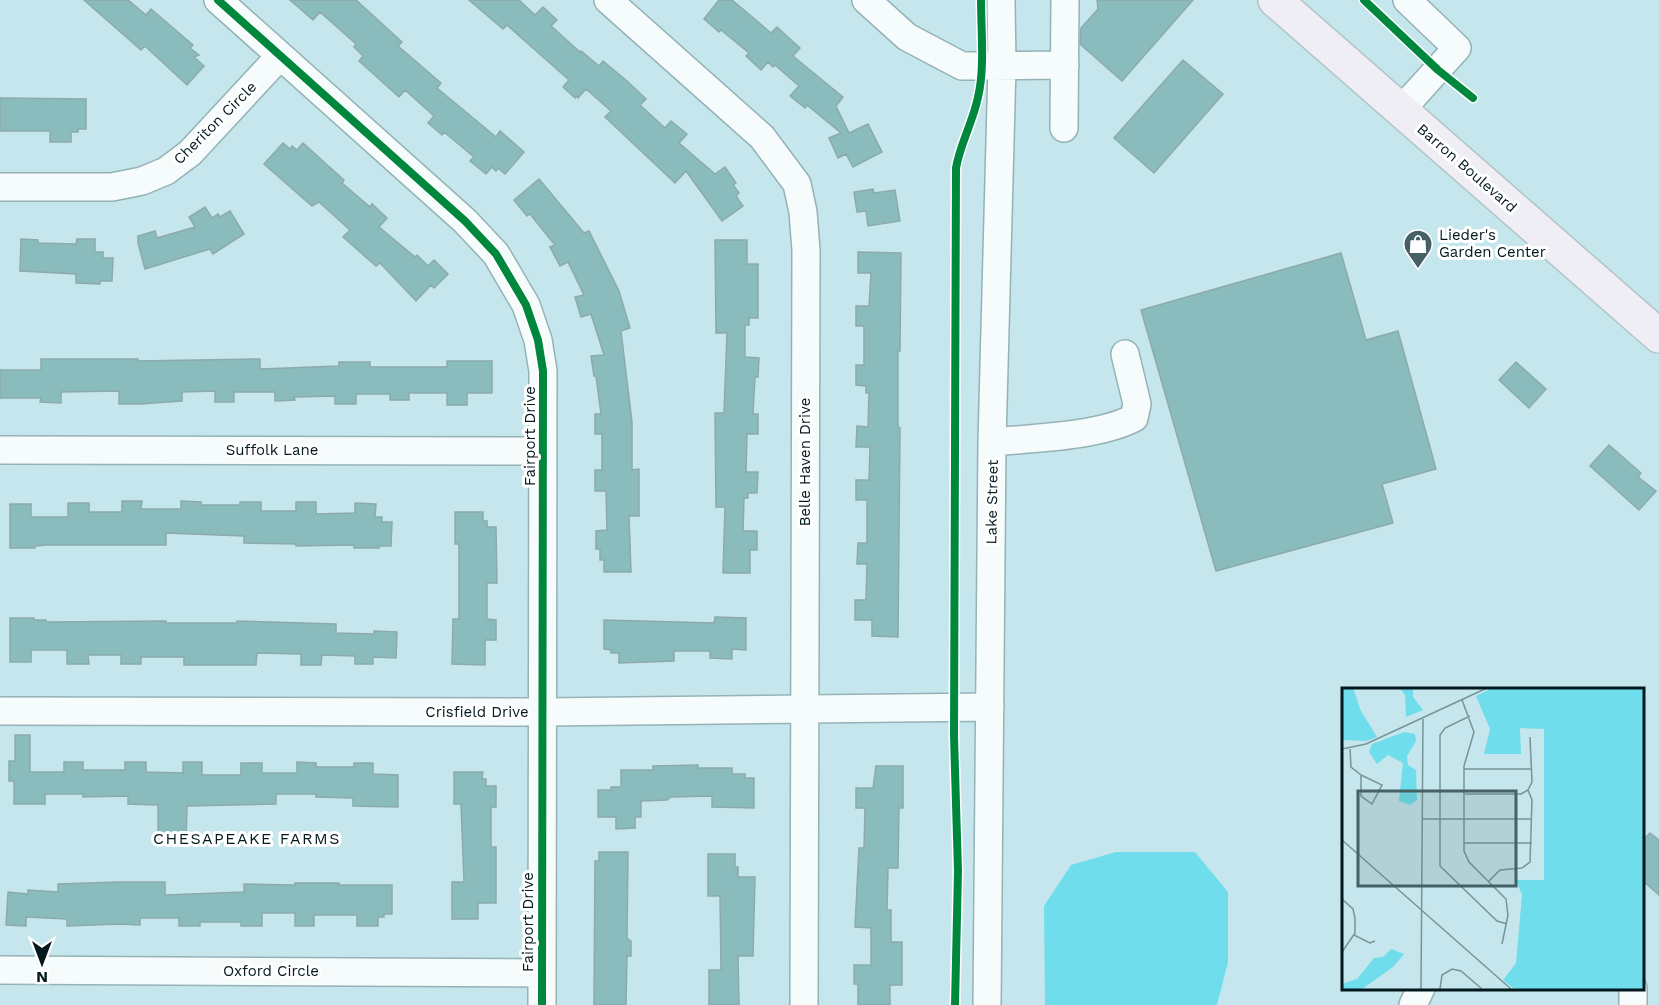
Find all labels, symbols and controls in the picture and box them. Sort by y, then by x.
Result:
street label: Cheriton Circle [170,78,260,168]
street label: Barron Boulevard [1413,120,1521,216]
place label: Lieder's Garden Center [1439,226,1546,261]
shop icon: Lieder's Garden Center [1402,228,1434,270]
street label: Fairport Drive [521,386,539,486]
street label: Belle Haven Drive [796,398,814,526]
street label: Suffolk Lane [226,441,318,459]
street label: Lake Street [982,459,1002,544]
inset map [1342,688,1644,990]
street label: Crisfield Drive [425,703,529,721]
district label: CHESAPEAKE FARMS [153,829,341,848]
street label: Fairport Drive [519,872,537,972]
north arrow [12,933,72,993]
street label: Oxford Circle [223,962,319,980]
text: N [36,968,48,987]

